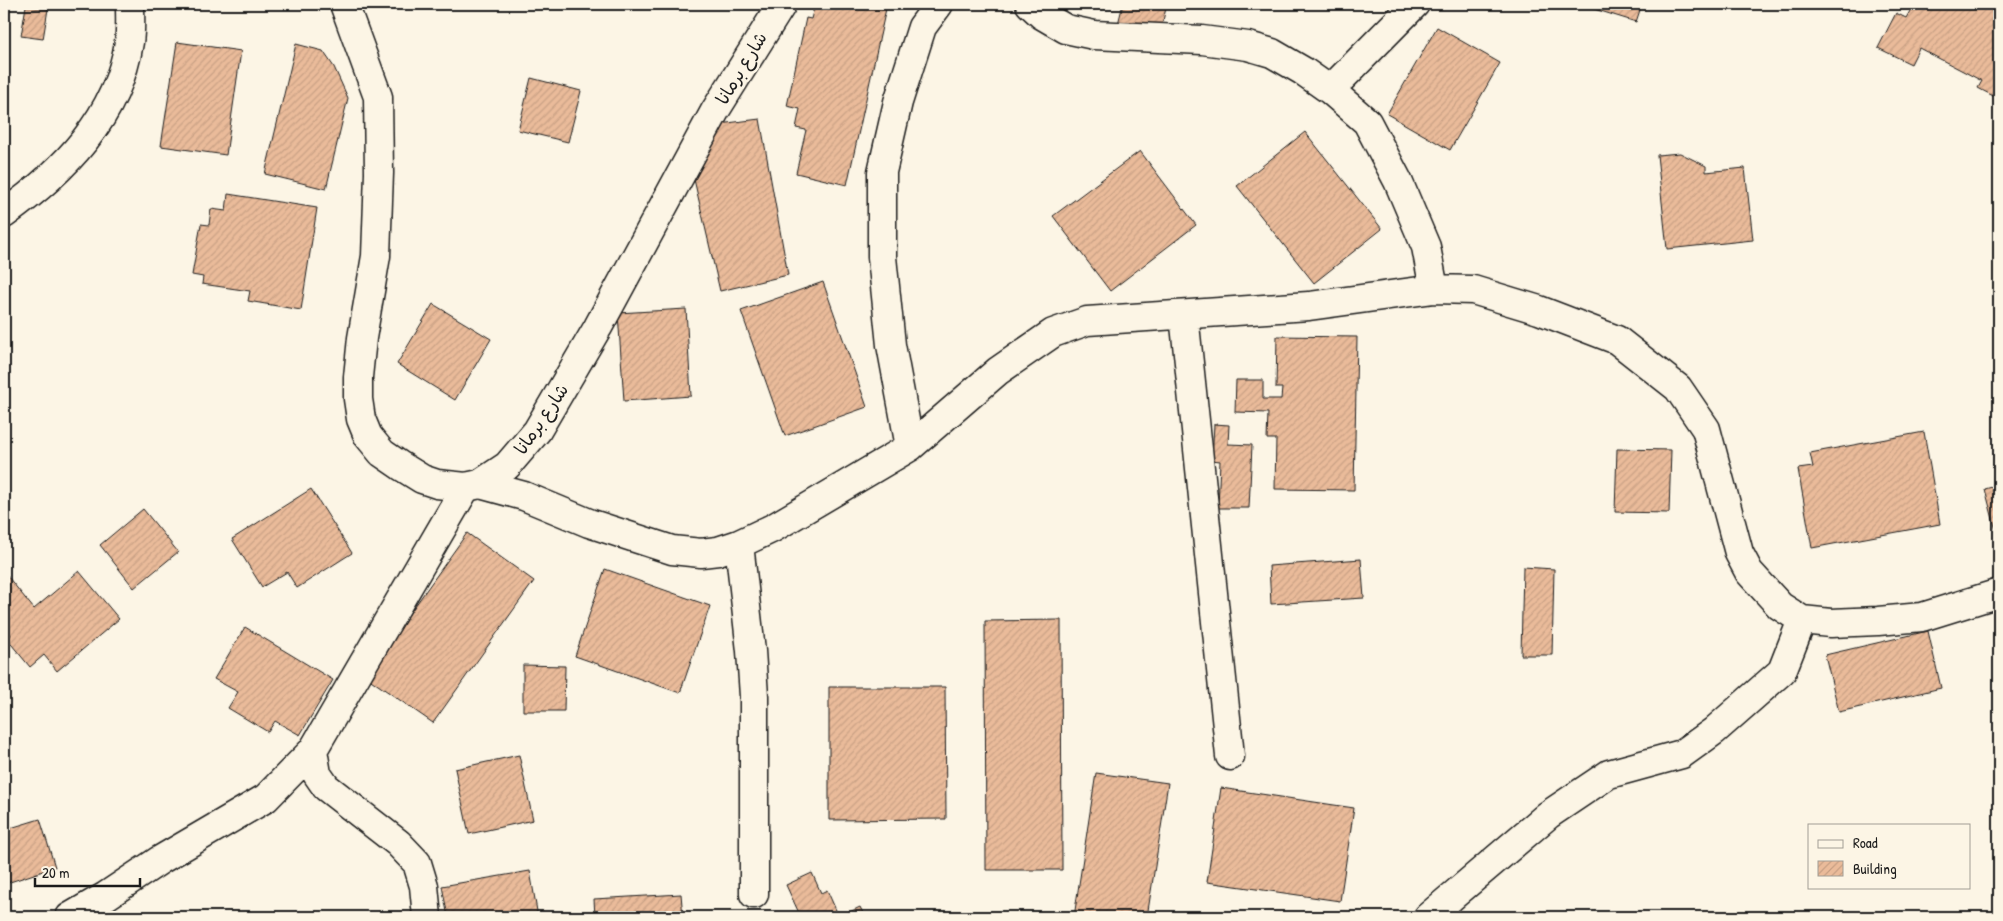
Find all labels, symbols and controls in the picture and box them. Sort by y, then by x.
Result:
street label: شارع برمانا [710,27,772,109]
street label: شارع برمانا [508,379,574,459]
legend [1808,824,1970,888]
text: Road [1853,832,1878,853]
scale bar [35,856,140,888]
text: Building [1853,858,1897,879]
text: 20 m [42,862,69,883]

